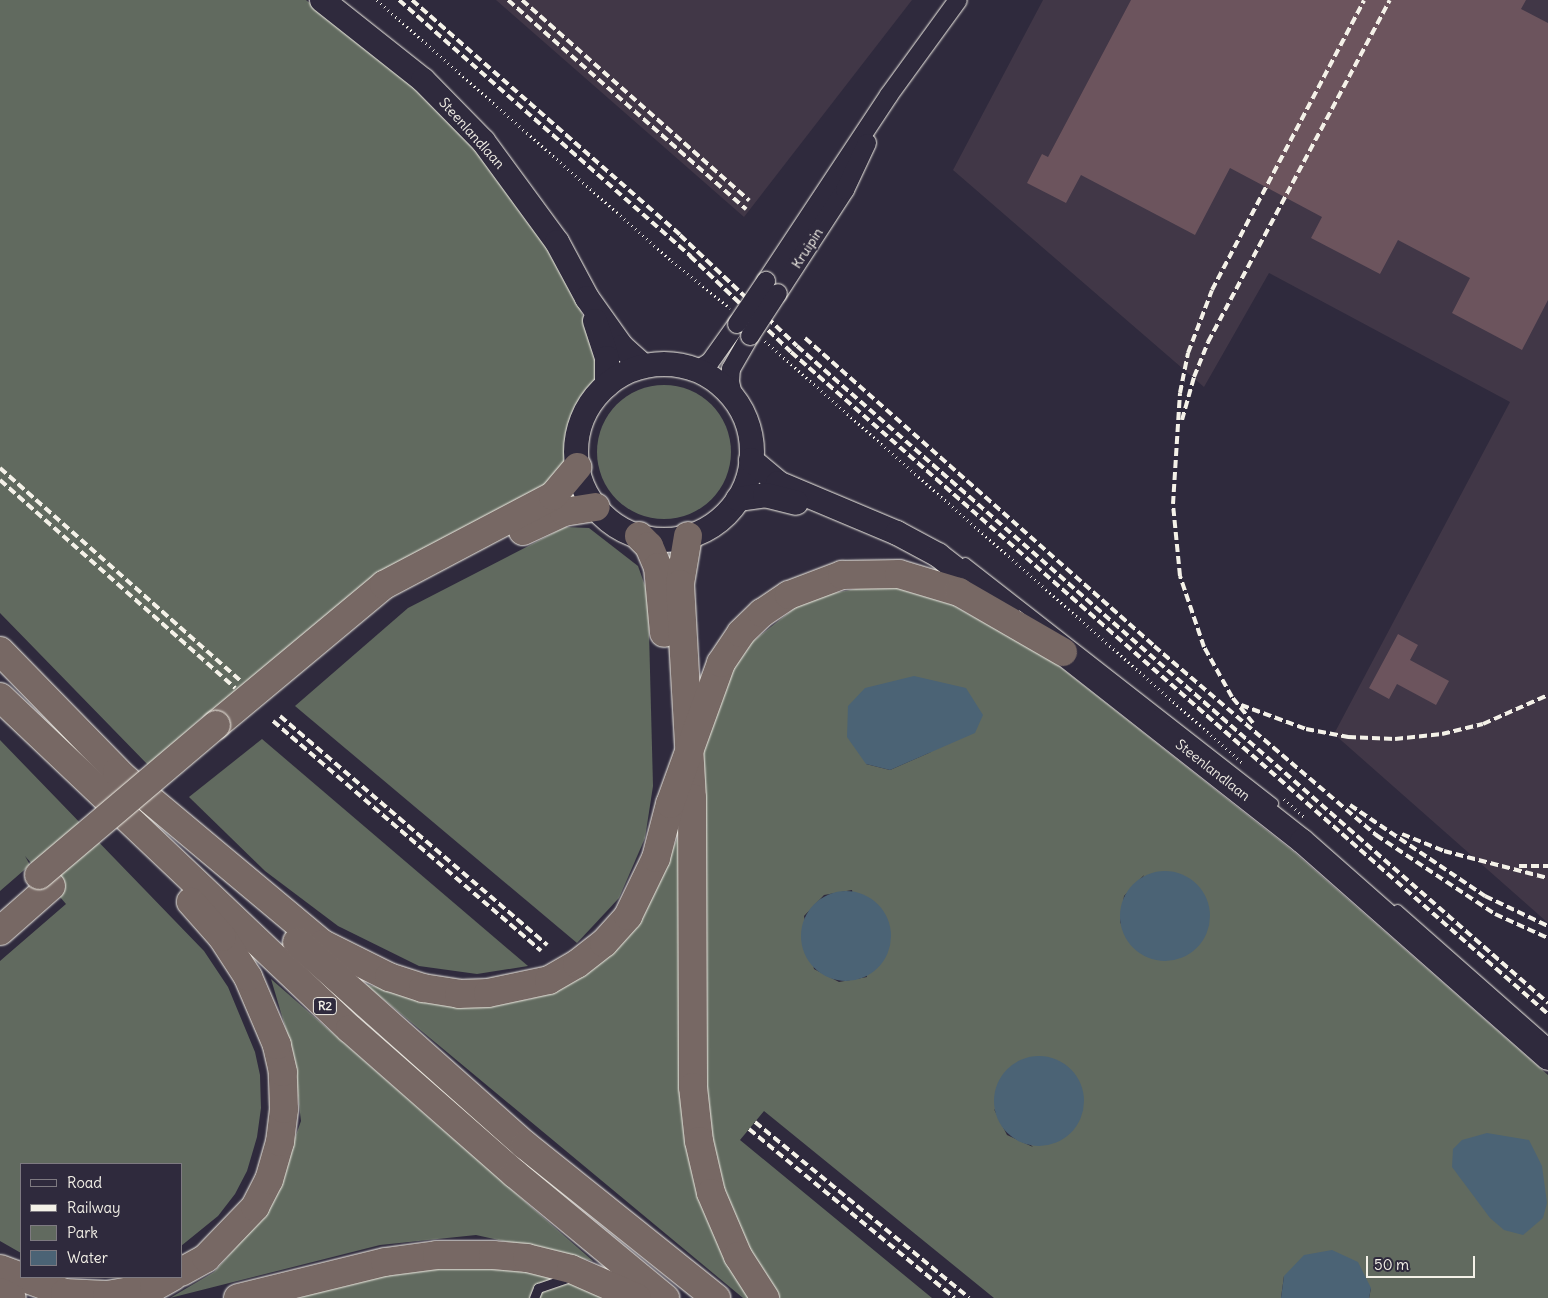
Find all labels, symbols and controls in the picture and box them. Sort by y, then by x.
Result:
street label: Steenlandlaan [436,94,508,172]
street label: Kruipin [788,225,826,271]
street label: Steenlandlaan [1172,736,1254,804]
road number: R2 [312,996,338,1016]
legend [20,1163,182,1278]
text: Road [67,1173,102,1192]
text: Railway [67,1198,121,1217]
text: Park [67,1223,98,1242]
scale bar [1368,1246,1477,1278]
text: Water [67,1248,108,1267]
text: 50 m [1374,1255,1409,1274]

